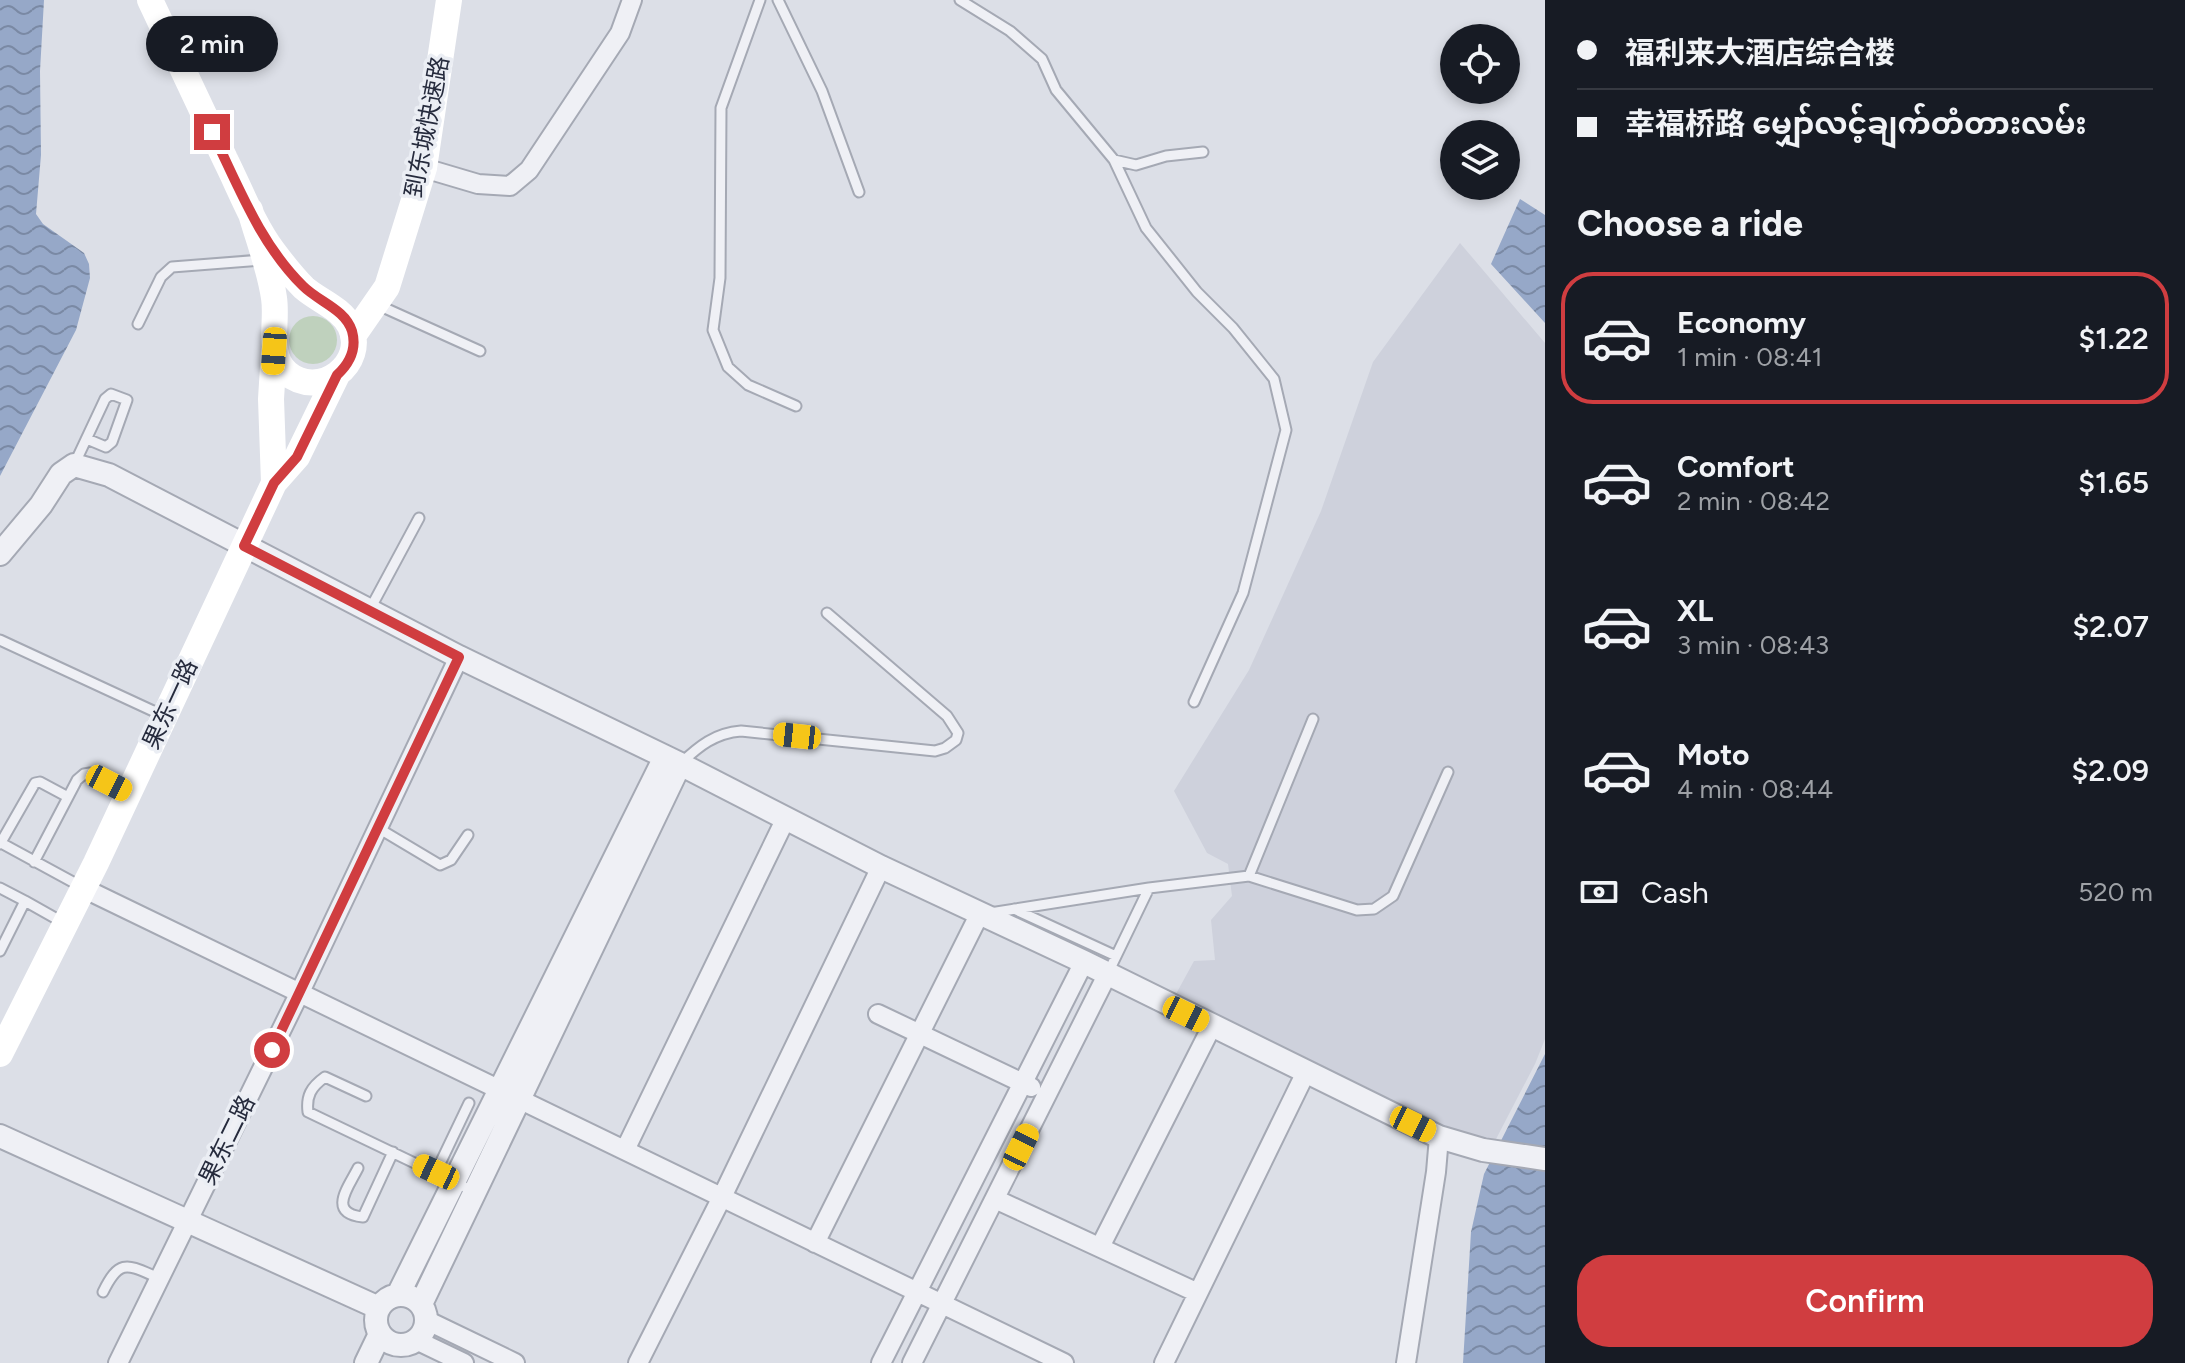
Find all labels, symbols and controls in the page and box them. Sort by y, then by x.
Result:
callout: 2 min [146,16,278,72]
map controls [1440,24,1520,200]
button: locate [1440,24,1520,104]
text: 2 min [180,28,244,60]
text: 福利来大酒店综合楼 [1625,34,1895,71]
street label: 到东城快速路 [399,53,454,200]
text: 幸福桥路 မျှော်လင့်ချက်တံတားလမ်း [1625,105,2087,142]
route end [194,114,230,150]
button: layers [1440,120,1520,200]
text: Choose a ride [1577,202,1803,245]
icon: car [1581,302,1653,374]
text: Economy [1677,304,1806,341]
text: $1.22 [2078,320,2149,357]
car [260,326,288,376]
text: 1 min · 08:41 [1677,341,1822,373]
icon: car [1581,446,1653,518]
text: Comfort [1677,448,1795,485]
text: $1.65 [2078,464,2149,501]
text: 2 min · 08:42 [1677,485,1830,517]
icon: car [1581,590,1653,662]
text: XL [1677,592,1713,629]
text: $2.07 [2072,608,2149,645]
text: 3 min · 08:43 [1677,629,1829,661]
street label: 果东一路 [136,654,203,753]
car [772,722,822,750]
icon: car [1581,734,1653,806]
text: Moto [1677,736,1749,773]
text: $2.09 [2072,752,2149,789]
car [82,761,136,805]
text: 4 min · 08:44 [1677,773,1833,805]
icon: cash [1577,870,1621,914]
text: Cash [1641,874,1709,911]
text: 520 m [2078,876,2153,908]
car [1159,993,1213,1035]
route start [254,1032,290,1068]
street label: 果东二路 [192,1090,261,1189]
car [1386,1103,1440,1145]
car [1000,1120,1042,1174]
car [409,1151,463,1193]
button: Confirm [1577,1255,2153,1347]

